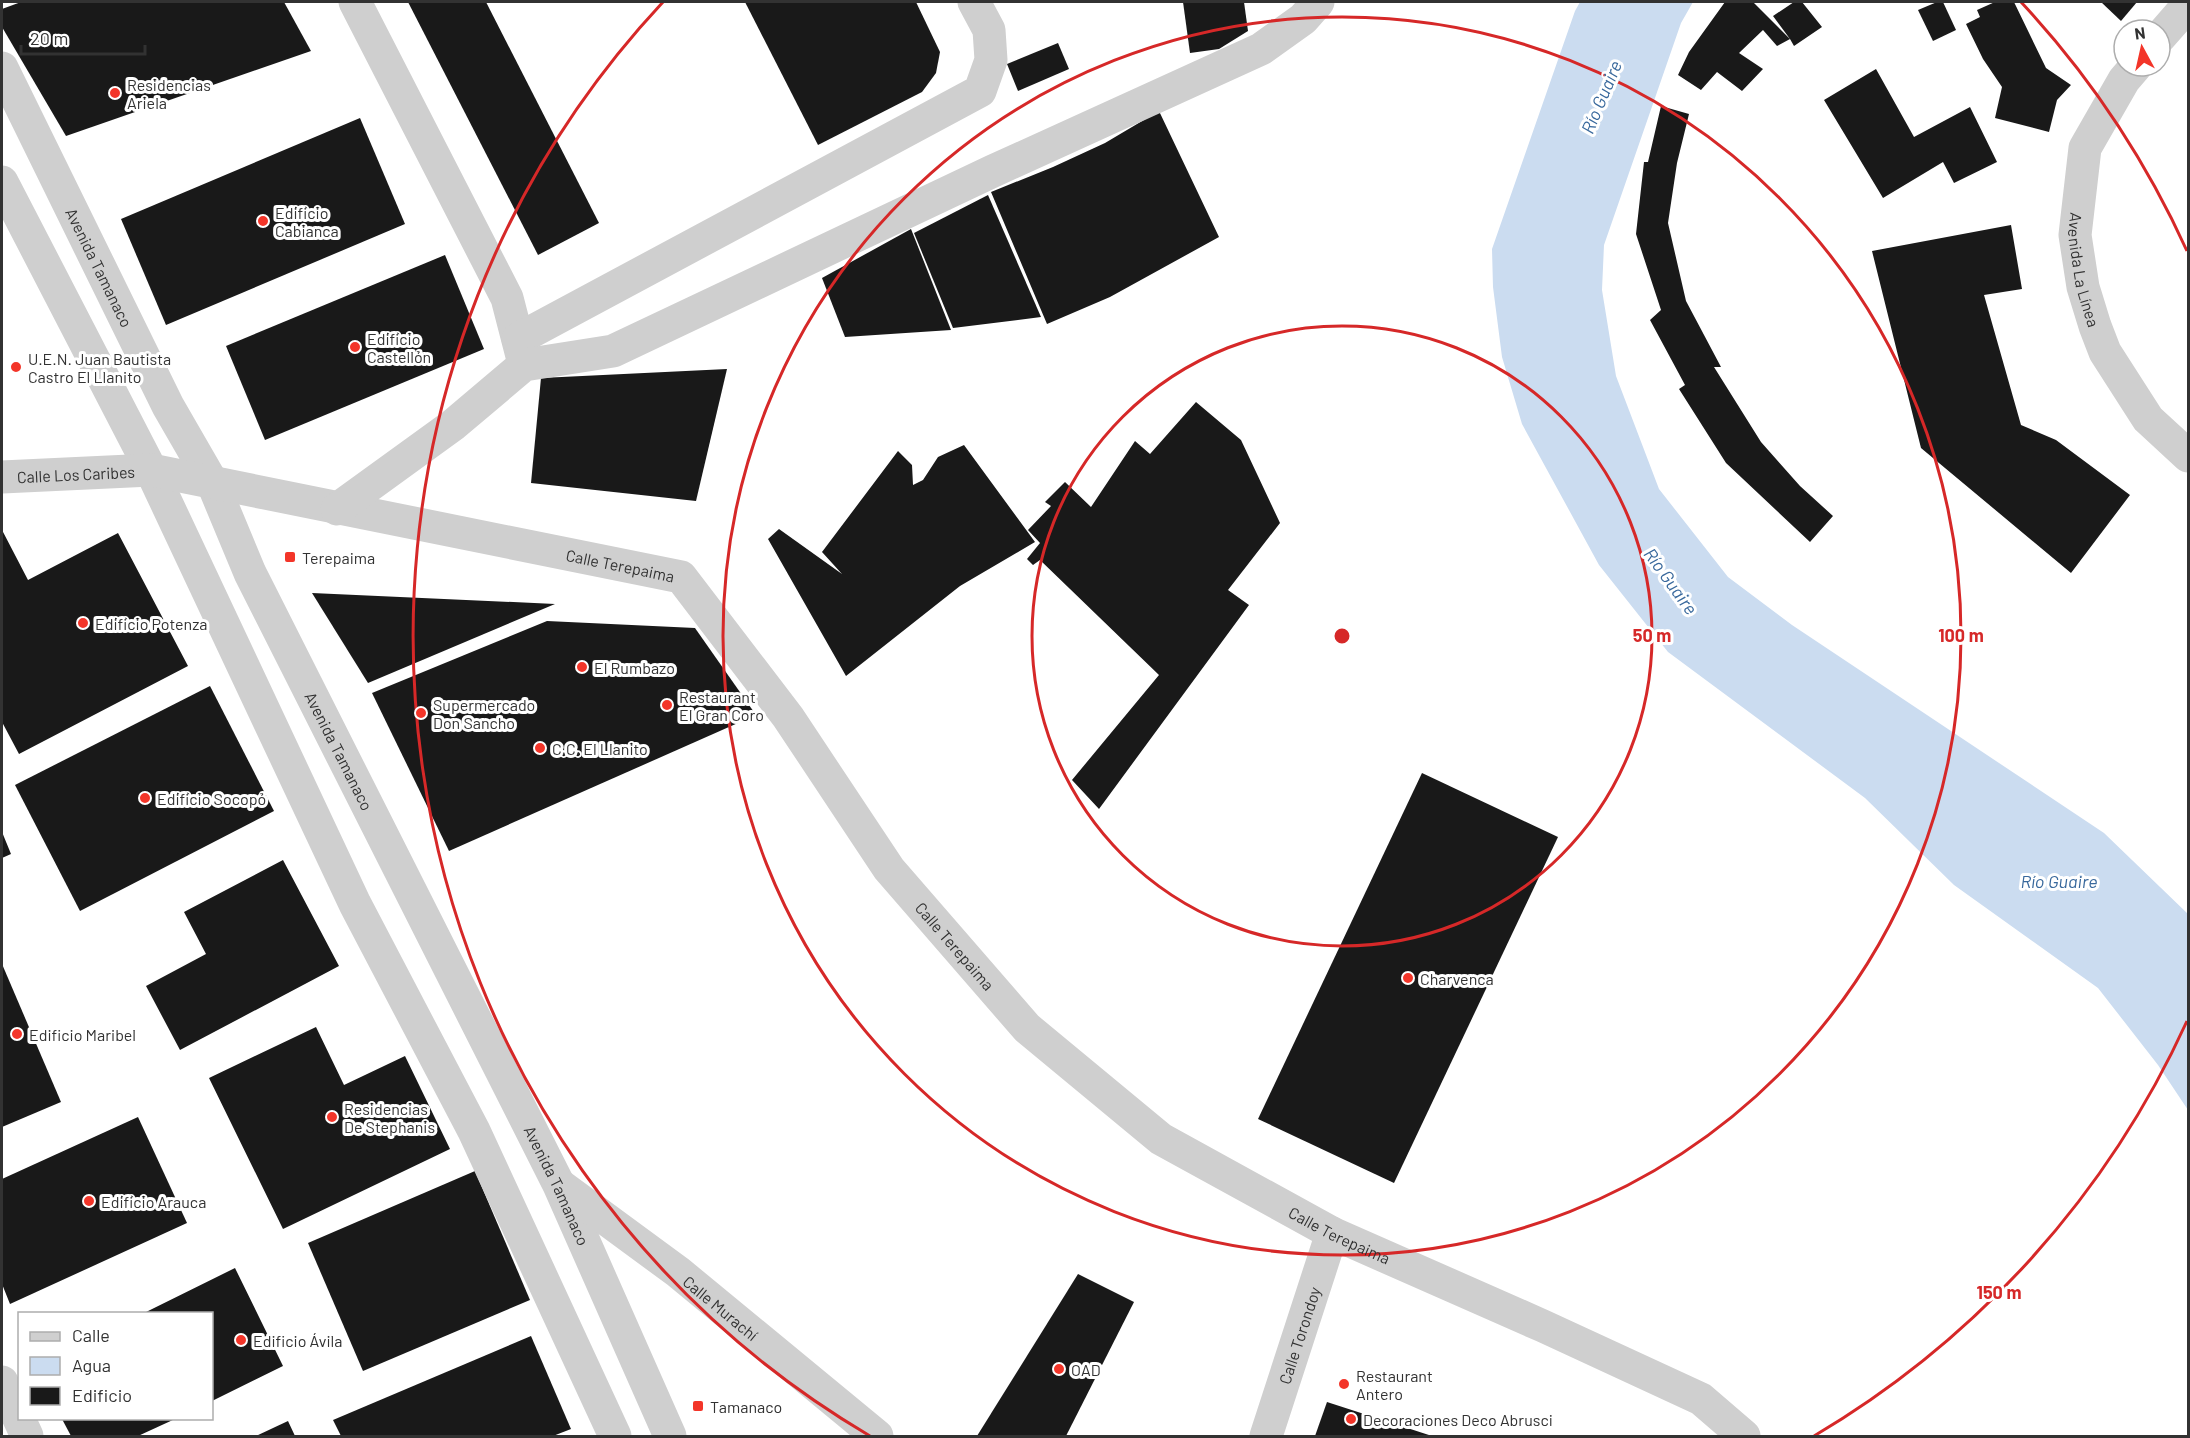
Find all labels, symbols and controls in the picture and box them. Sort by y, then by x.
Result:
scale bar [21,18,146,56]
north arrow [2112,18,2172,78]
text: N [2133,23,2146,43]
text: 20 m [30,27,68,49]
water label: Río Guaire [1576,57,1626,137]
place label: Residencias Ariela [127,75,211,112]
marker: Residencias Ariela [108,86,122,100]
place label: Edificio Cabianca [275,203,339,240]
street label: Avenida Tamanaco [63,205,137,330]
street label: Avenida La Línea [2065,212,2104,329]
marker: Edificio Cabianca [256,214,270,228]
place label: Edificio Castellón [367,329,431,366]
marker: Edificio Castellón [348,340,362,354]
place label: U.E.N. Juan Bautista Castro El Llanito [28,349,171,386]
marker: U.E.N. Juan Bautista Castro El Llanito [9,360,23,374]
street label: Calle Los Caribes [16,461,135,486]
water label: Río Guaire [1639,543,1703,619]
street label: Calle Terepaima [564,545,676,585]
place label: Terepaima [302,548,375,567]
marker: Terepaima [283,550,297,564]
place label: Edificio Potenza [95,614,207,633]
marker: Edificio Potenza [76,616,90,630]
text: 50 m [1633,624,1671,646]
text: 100 m [1938,624,1984,646]
centre of rings [1332,626,1352,646]
place label: El Rumbazo [594,658,675,677]
marker: El Rumbazo [575,660,589,674]
place label: Restaurant El Gran Coro [679,687,764,724]
street label: Avenida Tamanaco [302,688,378,813]
place label: Supermercado Don Sancho [433,695,535,732]
marker: Restaurant El Gran Coro [660,698,674,712]
marker: Supermercado Don Sancho [414,706,428,720]
place label: C.C. El Llanito [552,739,648,758]
marker: C.C. El Llanito [533,741,547,755]
place label: Edificio Socopó [157,789,266,808]
marker: Edificio Socopó [138,791,152,805]
water label: Río Guaire [2020,870,2098,892]
street label: Calle Terepaima [912,898,999,993]
place label: Charvenca [1420,969,1494,988]
marker: Charvenca [1401,971,1415,985]
place label: Edificio Maribel [29,1025,136,1044]
marker: Edificio Maribel [10,1027,24,1041]
place label: Residencias De Stephanis [344,1099,435,1136]
marker: Residencias De Stephanis [325,1110,339,1124]
street label: Avenida Tamanaco [521,1122,594,1248]
place label: Edificio Arauca [101,1192,206,1211]
marker: Edificio Arauca [82,1194,96,1208]
street label: Calle Terepaima [1286,1202,1393,1267]
street label: Calle Murachí [680,1271,763,1344]
text: 150 m [1977,1281,2021,1303]
street label: Calle Torondoy [1274,1284,1324,1386]
legend [18,1312,213,1420]
text: Calle [72,1324,110,1346]
place label: Edificio Ávila [253,1331,342,1350]
marker: Edificio Ávila [234,1333,248,1347]
text: Agua [72,1354,111,1376]
place label: OAD [1071,1360,1101,1379]
marker: OAD [1052,1362,1066,1376]
place label: Restaurant Antero [1356,1366,1433,1403]
marker: Restaurant Antero [1337,1377,1351,1391]
text: Edificio [72,1384,132,1406]
place label: Tamanaco [710,1397,782,1416]
marker: Tamanaco [691,1399,705,1413]
place label: Decoraciones Deco Abrusci [1363,1410,1553,1429]
marker: Decoraciones Deco Abrusci [1344,1412,1358,1426]

